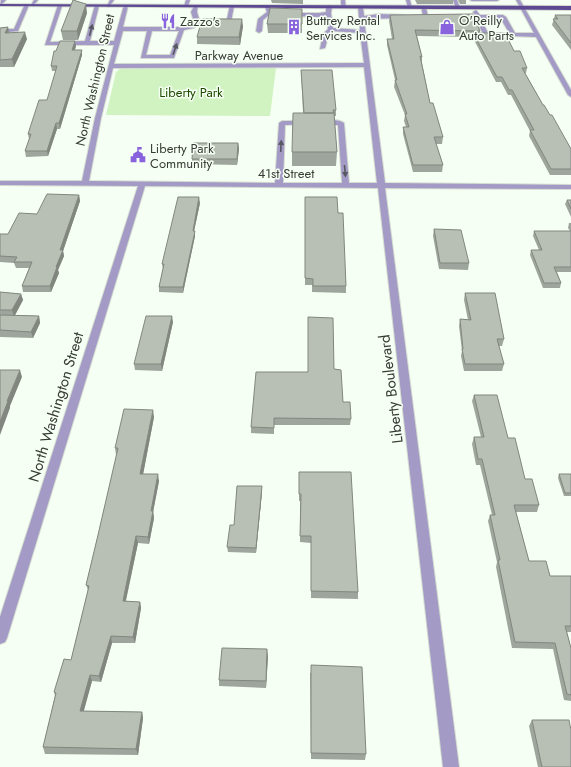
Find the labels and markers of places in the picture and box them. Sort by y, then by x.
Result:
place label: Buttrey Rental Services Inc. [306,11,380,45]
place label: O'Reilly Auto Parts [459,11,514,45]
restaurant icon: Zazzo's [159,12,177,30]
place label: Zazzo's [180,12,220,31]
building icon: Buttrey Rental Services Inc. [285,18,303,36]
shop icon: O'Reilly Auto Parts [438,18,456,36]
place label: Liberty Park Community [150,139,214,173]
public building icon: Liberty Park Community [129,146,147,164]

